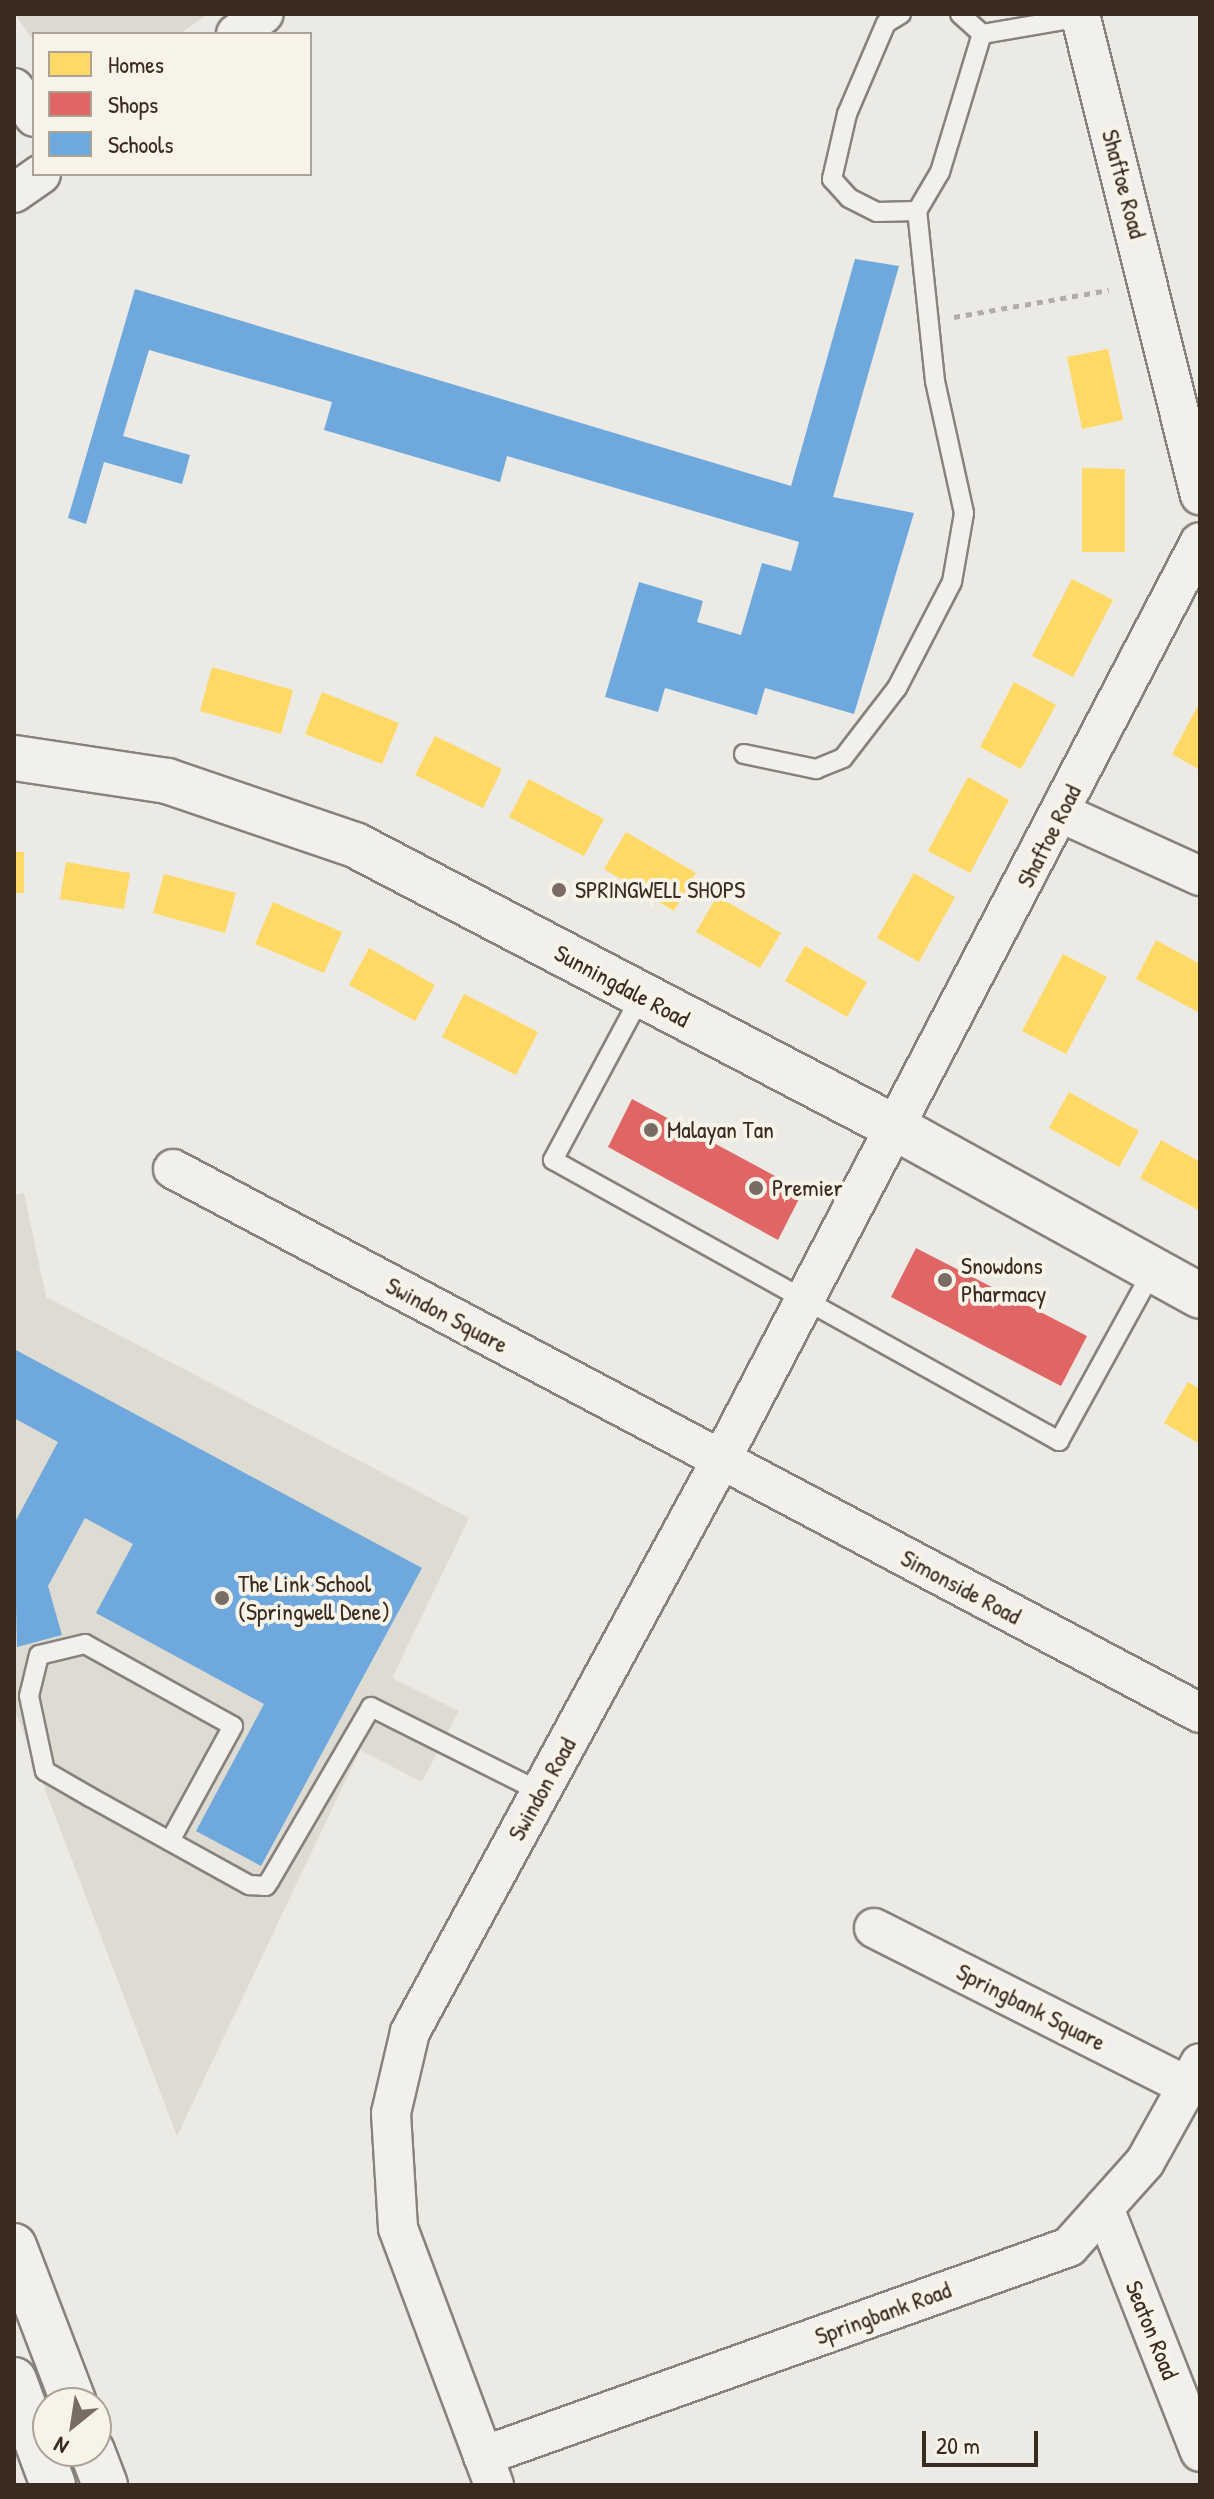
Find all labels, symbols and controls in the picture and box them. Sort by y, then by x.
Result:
legend [32,32,312,176]
text: Homes [108,48,164,80]
text: Shops [108,88,158,120]
street label: Shaftoe Road [1096,126,1152,242]
text: Schools [108,128,173,160]
street label: Shaftoe Road [1011,780,1087,892]
place label: SPRINGWELL SHOPS [575,876,745,904]
marker: SPRINGWELL SHOPS [550,881,568,899]
street label: Sunningdale Road [550,938,694,1034]
place label: Malayan Tan [667,1116,774,1144]
marker: Malayan Tan [642,1121,660,1139]
place label: Premier [772,1174,843,1202]
marker: Premier [747,1179,765,1197]
place label: Snowdons Pharmacy [961,1252,1046,1308]
street label: Swindon Square [381,1271,513,1359]
marker: Snowdons Pharmacy [936,1271,954,1289]
street label: Simonside Road [896,1543,1026,1631]
place label: The Link School (Springwell Dene) [238,1570,390,1626]
marker: The Link School (Springwell Dene) [213,1589,231,1607]
street label: Swindon Road [502,1733,582,1845]
street label: Springbank Square [952,1957,1110,2057]
street label: Springbank Road [811,2275,955,2351]
street label: Seaton Road [1119,2277,1185,2383]
north arrow [32,2387,112,2467]
scale bar [926,2415,1042,2465]
text: 20 m [936,2429,980,2461]
text: N [48,2430,74,2462]

